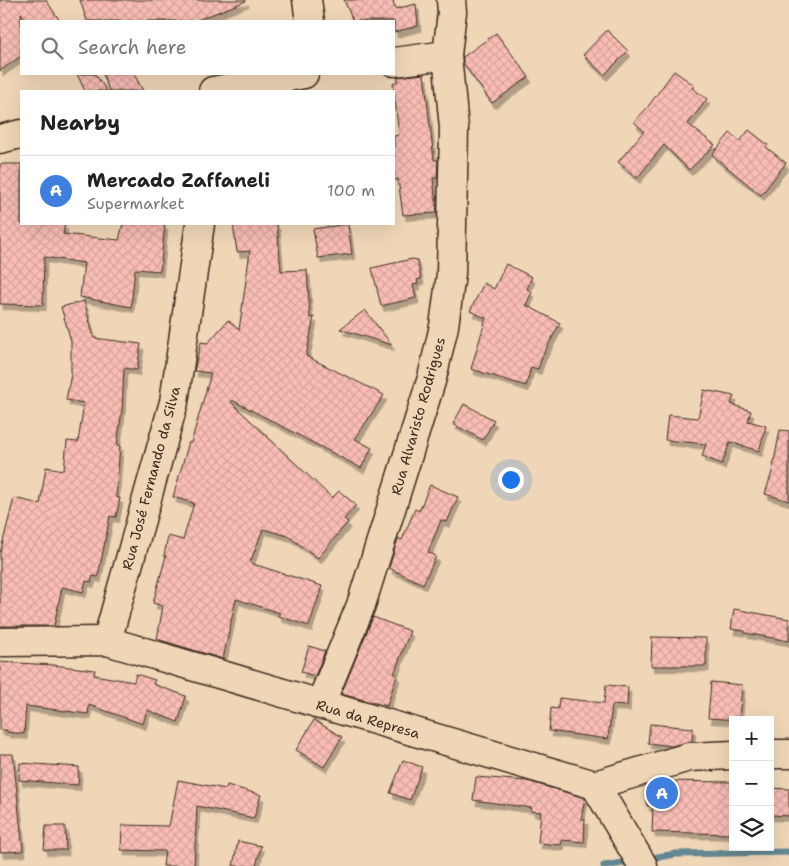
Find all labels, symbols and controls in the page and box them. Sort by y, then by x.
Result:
search box [20,20,395,75]
icon: search [38,34,66,62]
text: Search here [78,35,187,60]
text: Nearby [40,109,120,137]
text: Mercado Zaffaneli [87,168,270,193]
text: A [50,180,62,201]
text: 100 m [327,180,375,201]
text: Supermarket [87,193,184,214]
street label: Rua Alvaristo Rodrigues [387,335,449,497]
street label: Rua José Fernando da Silva [118,384,184,572]
your location [498,467,524,493]
street label: Rua da Represa [314,696,422,742]
map controls [729,716,774,851]
button: + [729,716,774,761]
button: − [729,761,774,806]
pin: A [646,774,678,812]
button: layers [729,806,774,851]

